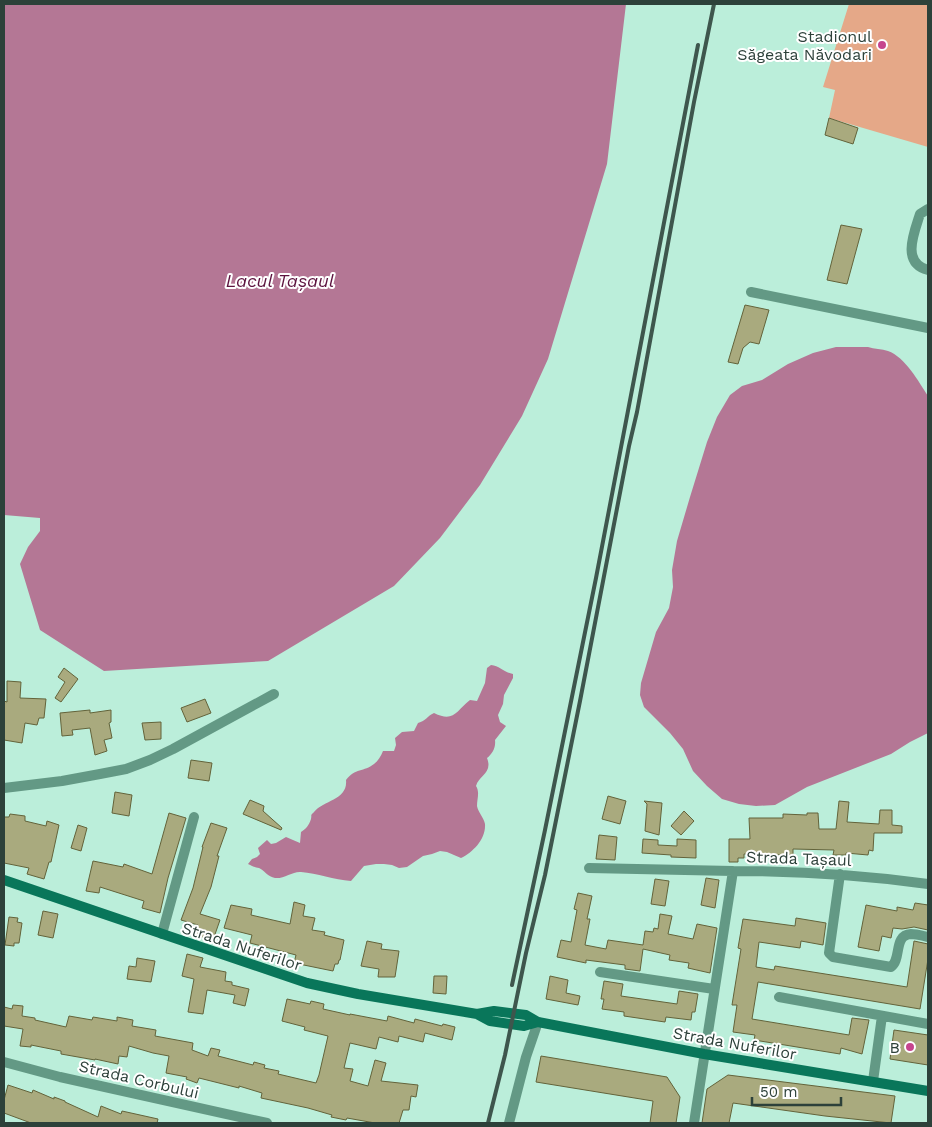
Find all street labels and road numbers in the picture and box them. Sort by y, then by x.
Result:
street label: Strada Tașaul [746,847,852,870]
street label: Strada Nuferilor [179,918,305,975]
street label: Strada Nuferilor [672,1023,799,1064]
street label: Strada Corbului [77,1056,201,1103]

